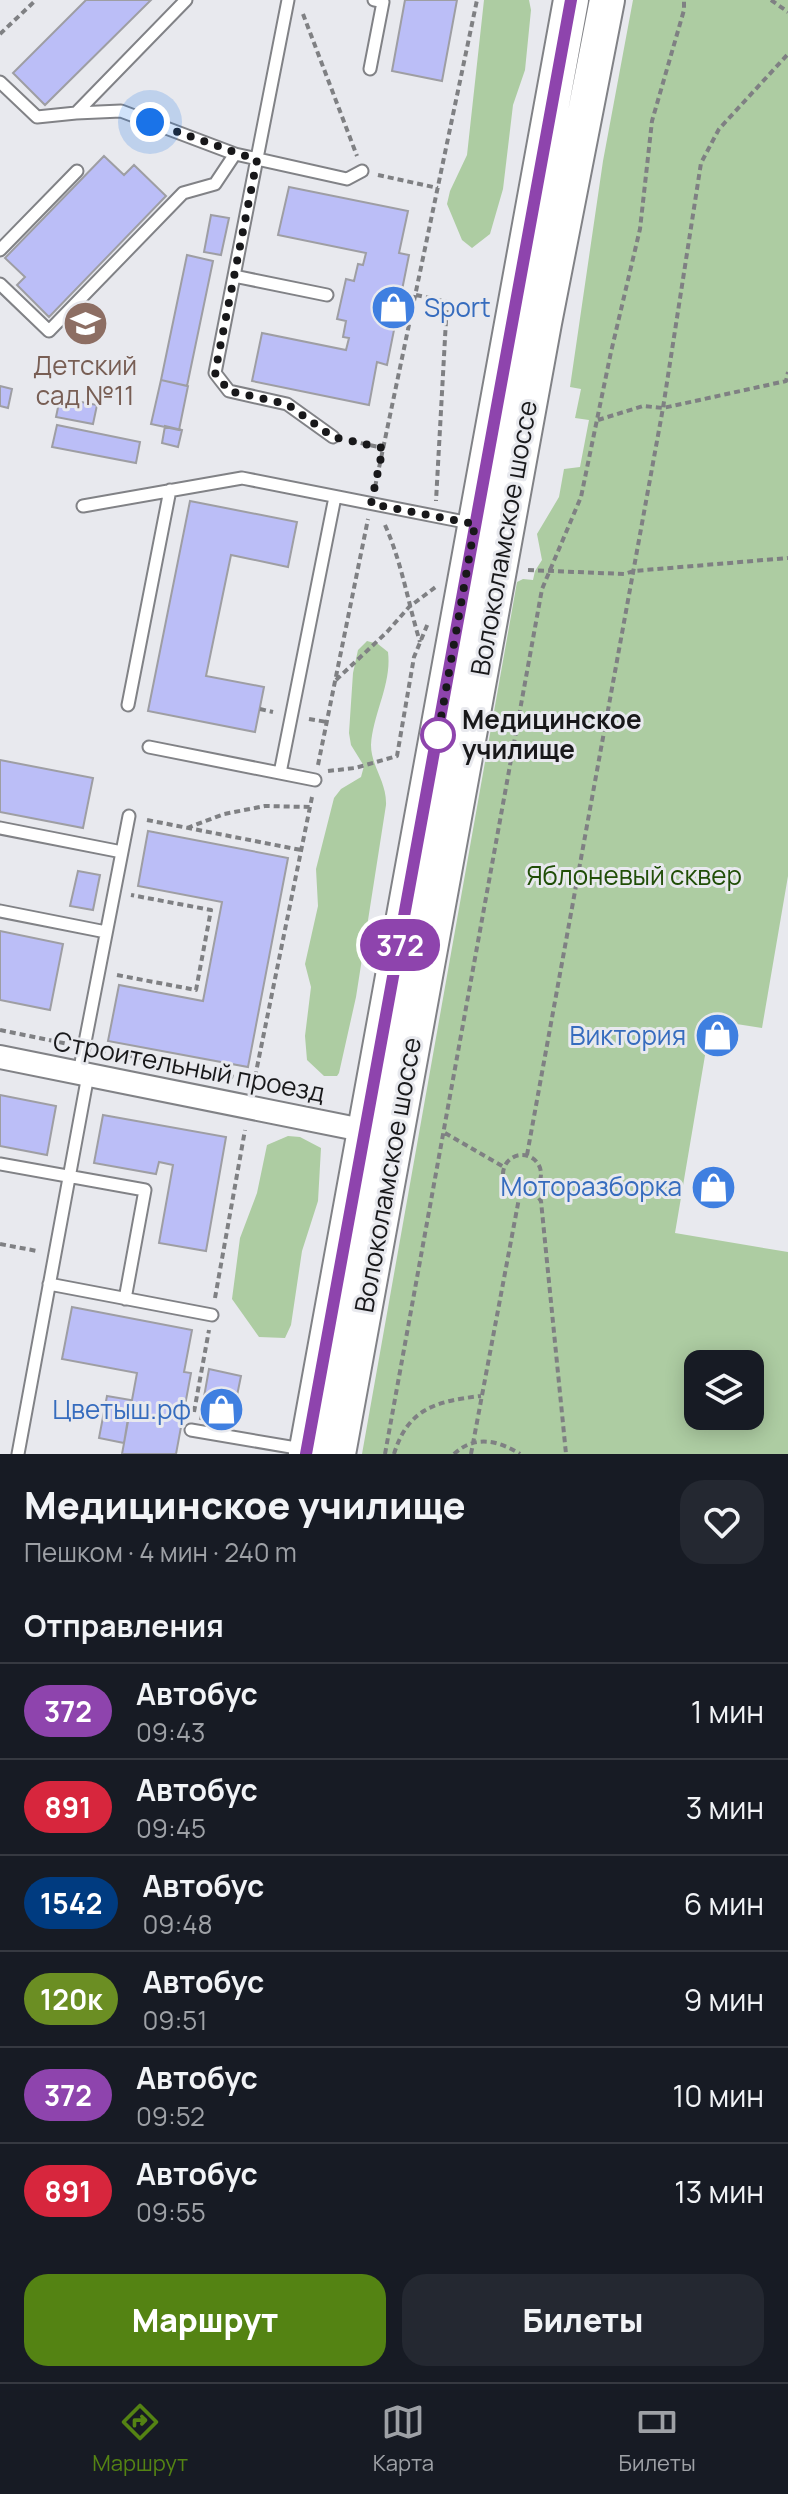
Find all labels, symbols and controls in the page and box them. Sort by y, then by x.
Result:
your location [130,102,170,142]
shop icon: Sport [369,284,417,332]
place label: Sport [424,289,491,325]
school or university icon: Детский сад №11 [61,299,109,347]
place label: Детский сад №11 [33,347,137,413]
street label: Волоколамское шоссе [461,398,545,678]
place label: Медицинское училище [462,701,642,767]
marker: Медицинское училище [421,718,455,752]
park label: Яблоневый сквер [526,857,742,893]
line badge: 372 [354,919,446,971]
text: 372 [376,926,424,964]
shop icon: Виктория [693,1012,741,1060]
place label: Виктория [570,1017,686,1053]
street label: Строительный проезд [50,1022,328,1110]
street label: Волоколамское шоссе [345,1035,429,1315]
shop icon: Моторазборка [689,1163,737,1211]
place label: Моторазборка [501,1168,682,1204]
map controls [684,1350,764,1430]
button: layers [684,1350,764,1430]
shop icon: Цветыш.рф [198,1386,246,1434]
place label: Цветыш.рф [52,1391,191,1427]
text: Медицинское училище [24,1478,466,1530]
button: heart [680,1480,764,1564]
text: Пешком · 4 мин · 240 m [24,1534,297,1570]
text: Отправления [24,1605,224,1646]
text: Автобус [136,1673,258,1714]
text: 1 мин [691,1691,764,1732]
text: 372 [44,1692,92,1730]
text: 09:43 [136,1714,205,1750]
text: Автобус [136,1769,258,1810]
text: 3 мин [686,1787,764,1828]
text: 891 [45,1788,91,1826]
text: 09:45 [136,1810,206,1846]
text: Автобус [142,1865,264,1906]
text: 6 мин [684,1883,764,1924]
text: 1542 [40,1884,102,1922]
text: 09:48 [142,1906,213,1942]
text: Автобус [142,1961,264,2002]
text: 9 мин [684,1979,764,2020]
text: 120к [40,1980,102,2018]
text: 09:51 [142,2002,207,2038]
text: Автобус [136,2057,258,2098]
text: 10 мин [672,2075,764,2116]
text: 372 [44,2076,92,2114]
text: 09:52 [136,2098,205,2134]
text: Автобус [136,2153,258,2194]
text: 13 мин [674,2171,764,2212]
text: 891 [45,2172,91,2210]
text: 09:55 [136,2194,206,2230]
button: Маршрут [24,2274,386,2366]
button: Билеты [402,2274,764,2366]
tab: Маршрут [92,2400,188,2478]
tab: Карта [373,2400,434,2478]
tab: Билеты [619,2400,696,2478]

